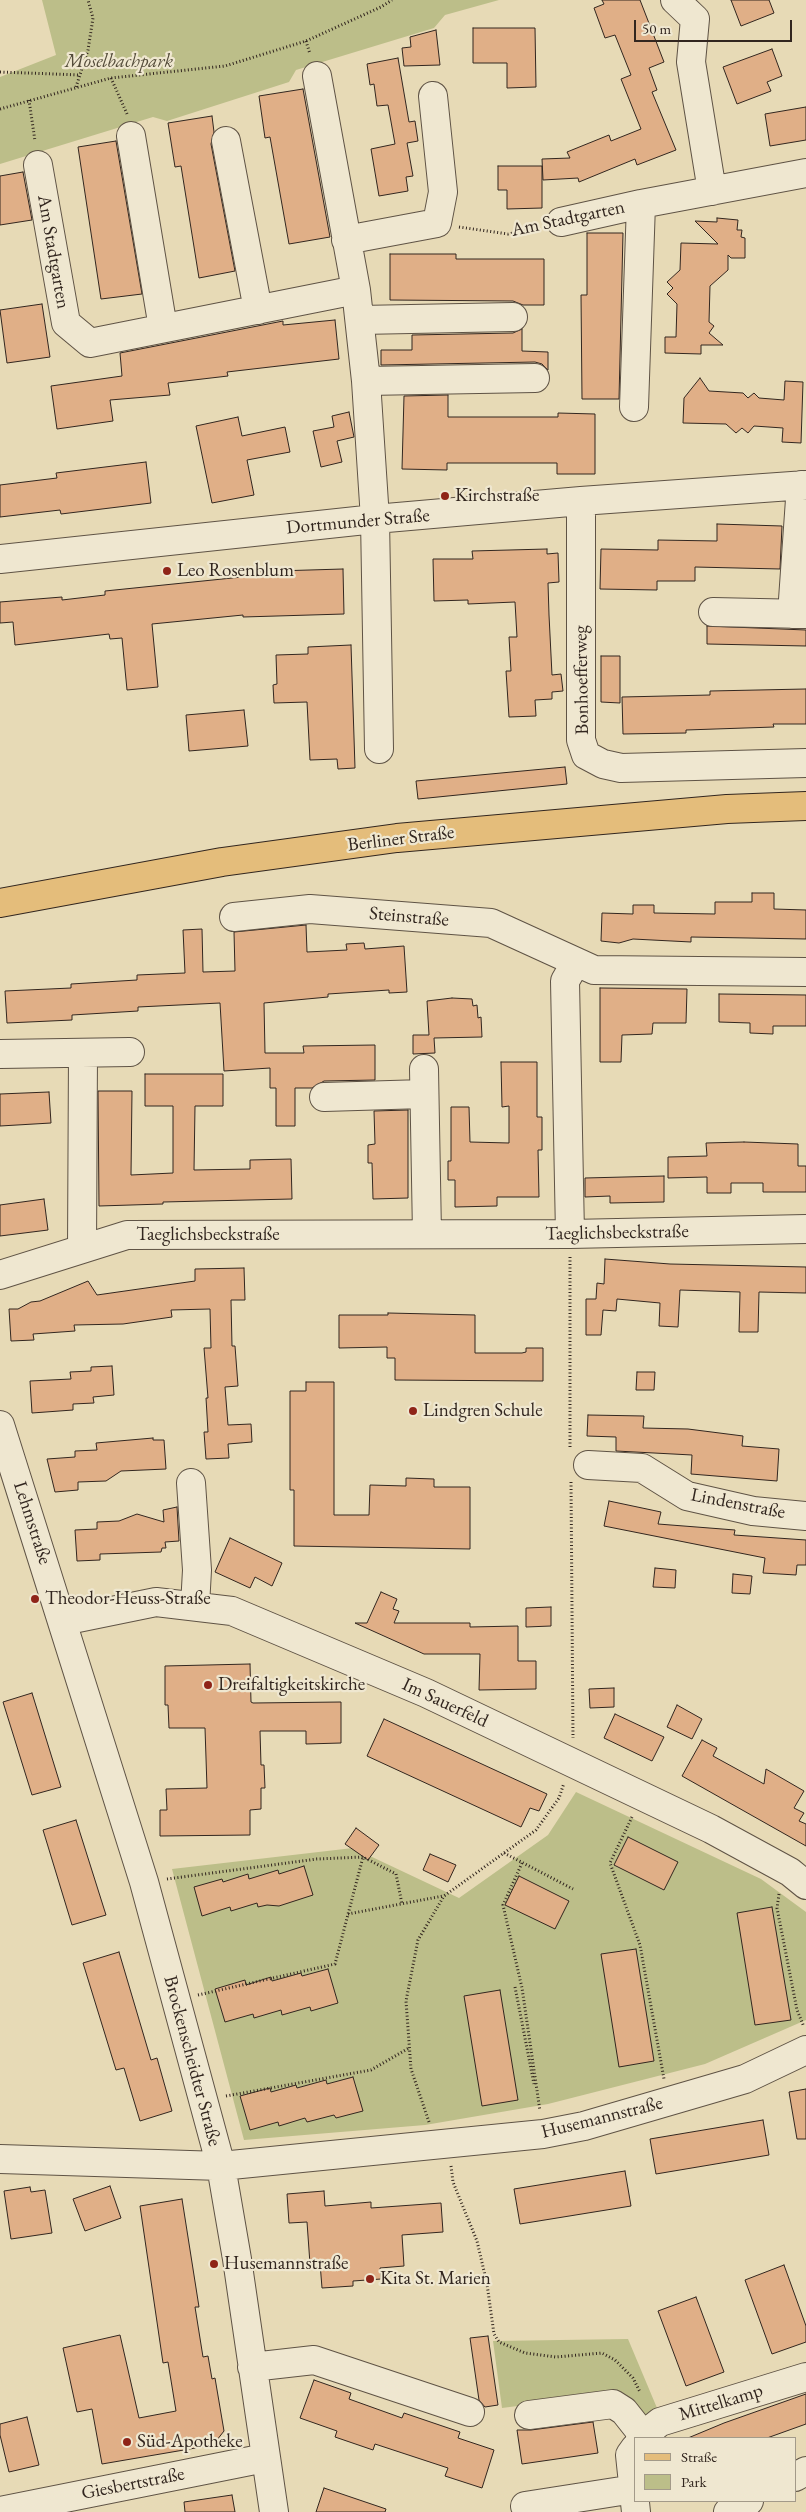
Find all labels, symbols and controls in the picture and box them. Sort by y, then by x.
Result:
scale bar [636,10,794,42]
text: 50 m [642,19,671,38]
park label: Moselbachpark [65,51,173,73]
street label: Am Stadtgarten [32,193,74,311]
street label: Am Stadtgarten [509,196,627,242]
place label: Kirchstraße [455,485,539,507]
marker: Kirchstraße [439,490,451,502]
street label: Dortmunder Straße [285,504,431,540]
place label: Leo Rosenblum [177,560,294,582]
marker: Leo Rosenblum [161,565,173,577]
street label: Bonhoefferweg [570,625,594,735]
street label: Berliner Straße [346,821,456,857]
street label: Steinstraße [368,902,450,932]
street label: Taeglichsbeckstraße [545,1220,689,1246]
street label: Taeglichsbeckstraße [136,1224,280,1246]
place label: Lindgren Schule [423,1400,543,1422]
marker: Lindgren Schule [407,1405,419,1417]
street label: Lehmstraße [8,1479,56,1567]
street label: Lindenstraße [689,1484,787,1524]
place label: Theodor-Heuss-Straße [45,1588,211,1610]
marker: Theodor-Heuss-Straße [29,1593,41,1605]
street label: Im Sauerfeld [398,1673,492,1733]
place label: Dreifaltigkeitskirche [218,1674,365,1696]
marker: Dreifaltigkeitskirche [202,1679,214,1691]
street label: Brockenscheidter Straße [158,1973,226,2149]
street label: Husemannstraße [539,2092,665,2144]
place label: Husemannstraße [224,2253,348,2275]
marker: Husemannstraße [208,2258,220,2270]
place label: Kita St. Marien [380,2268,491,2290]
marker: Kita St. Marien [364,2273,376,2285]
street label: Mittelkamp [676,2379,766,2427]
place label: Süd-Apotheke [137,2431,243,2453]
marker: Süd-Apotheke [121,2436,133,2448]
legend [634,2437,796,2502]
text: Straße [681,2447,717,2466]
street label: Giesbertstraße [79,2463,187,2505]
text: Park [681,2472,707,2491]

